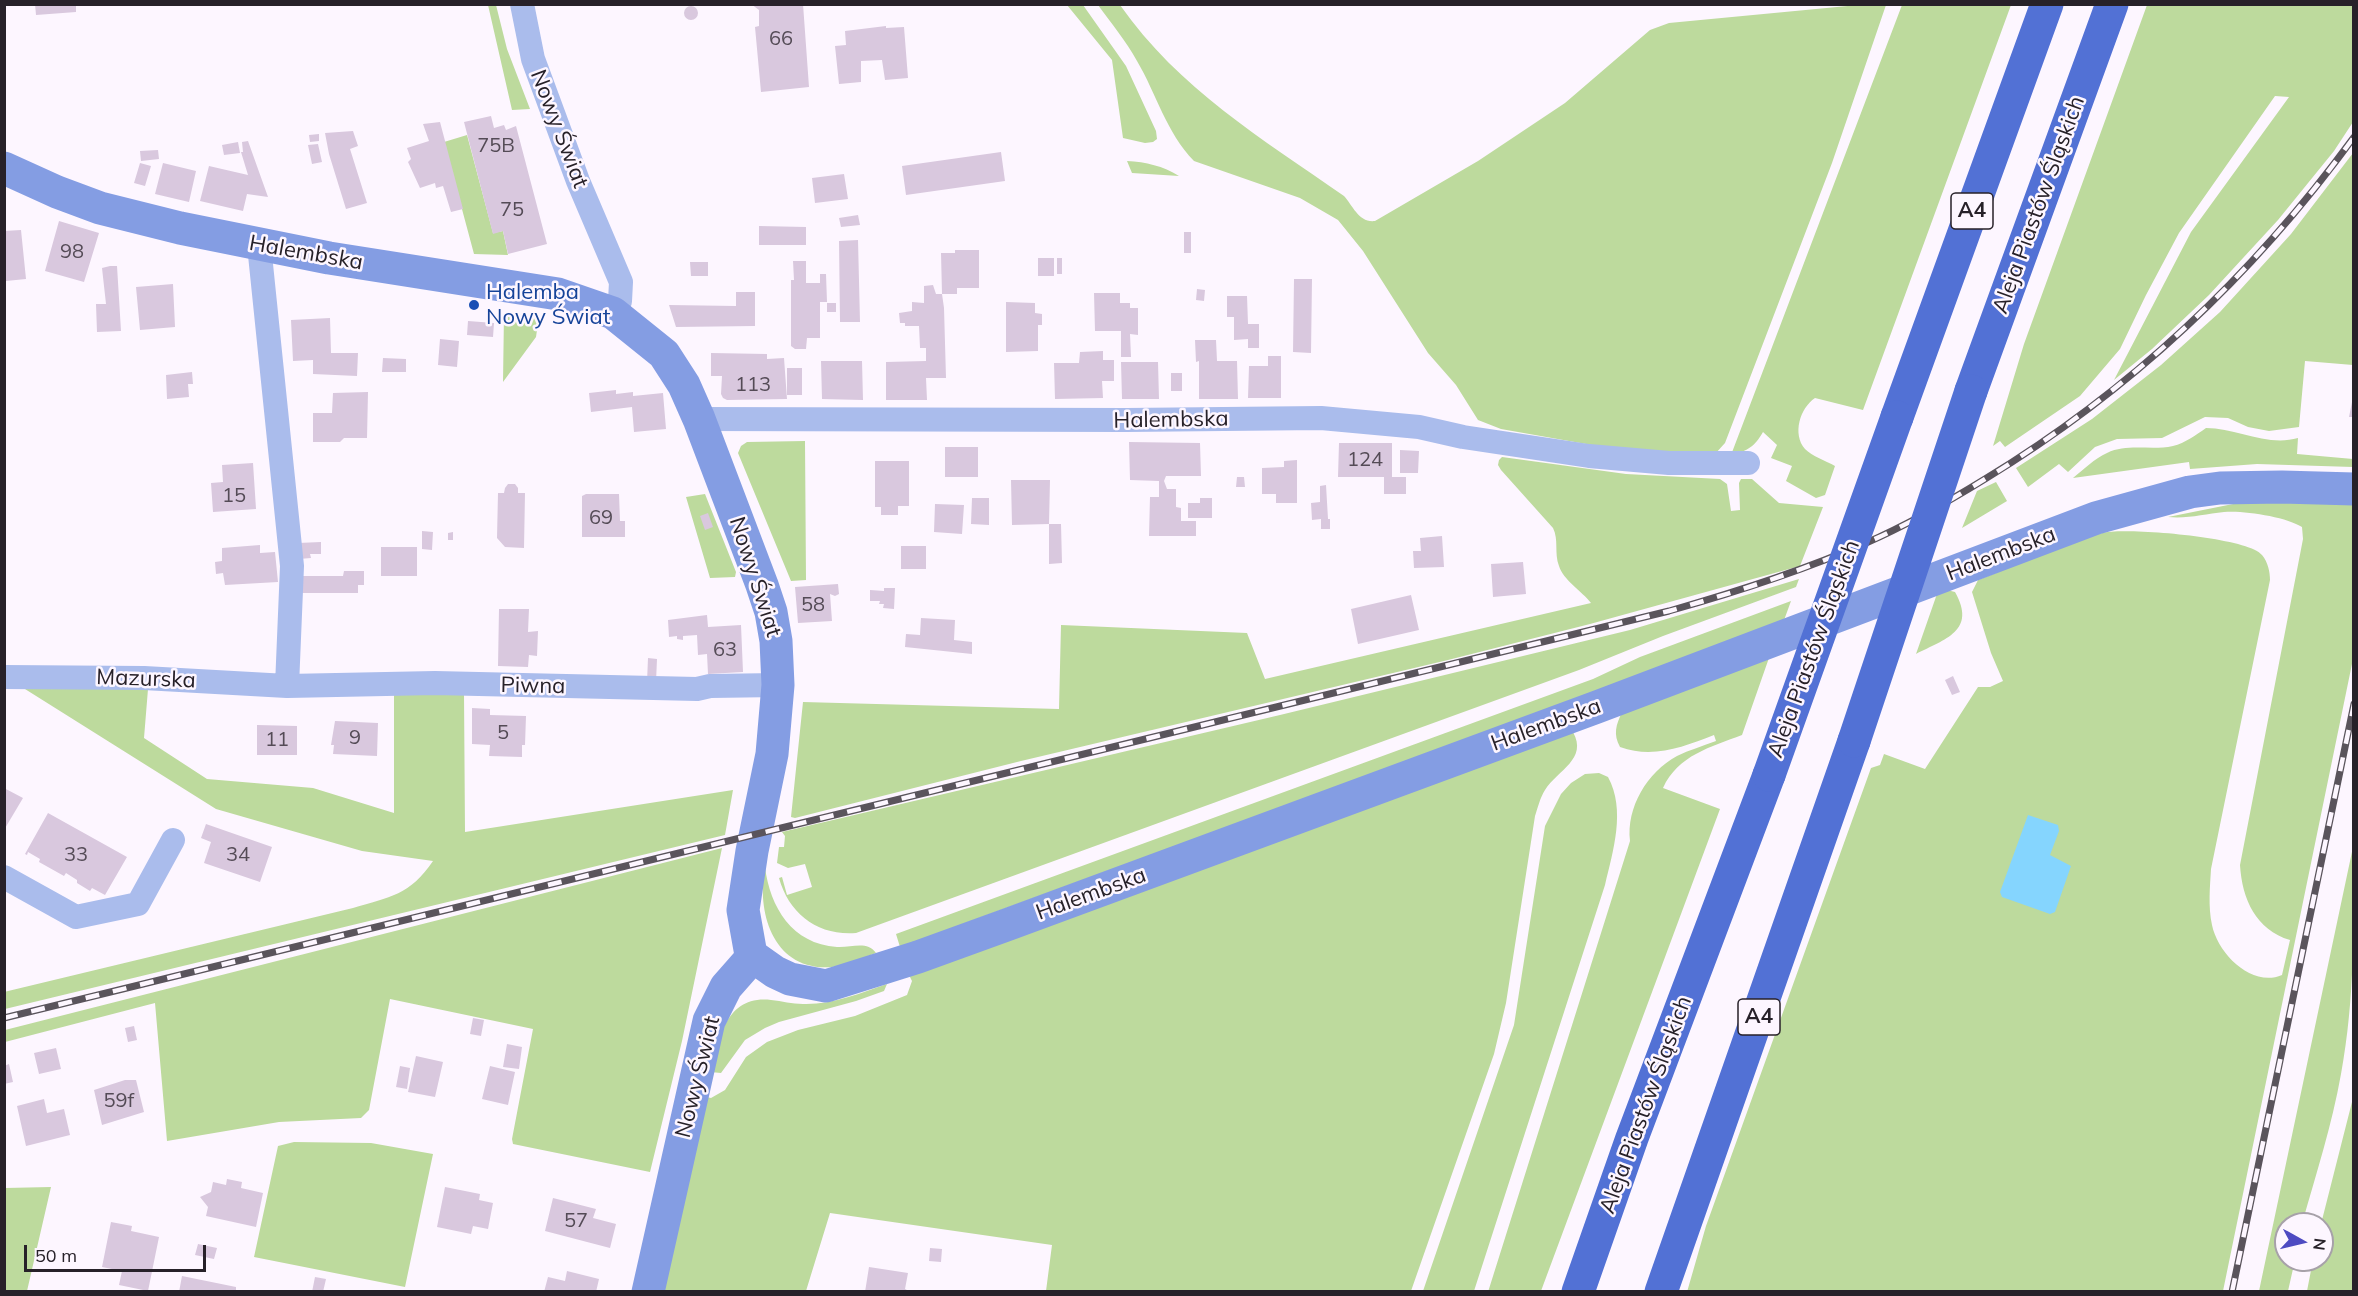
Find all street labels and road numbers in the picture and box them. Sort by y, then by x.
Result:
street label: Nowy Świat [524,66,594,192]
street label: Aleja Piastów Śląskich [1987,93,2091,317]
road number: A4 [1951,193,1993,229]
street label: Halembska [247,230,365,276]
street label: Halembska [1113,406,1229,434]
street label: Nowy Świat [723,514,787,640]
street label: Halembska [1943,521,2059,587]
street label: Aleja Piastów Śląskich [1762,537,1866,761]
street label: Mazurska [96,664,196,694]
street label: Piwna [500,672,566,700]
street label: Halembska [1487,693,1605,757]
street label: Halembska [1032,862,1150,926]
street label: Aleja Piastów Śląskich [1594,993,1698,1217]
road number: A4 [1738,999,1780,1035]
street label: Nowy Świat [670,1013,726,1141]

